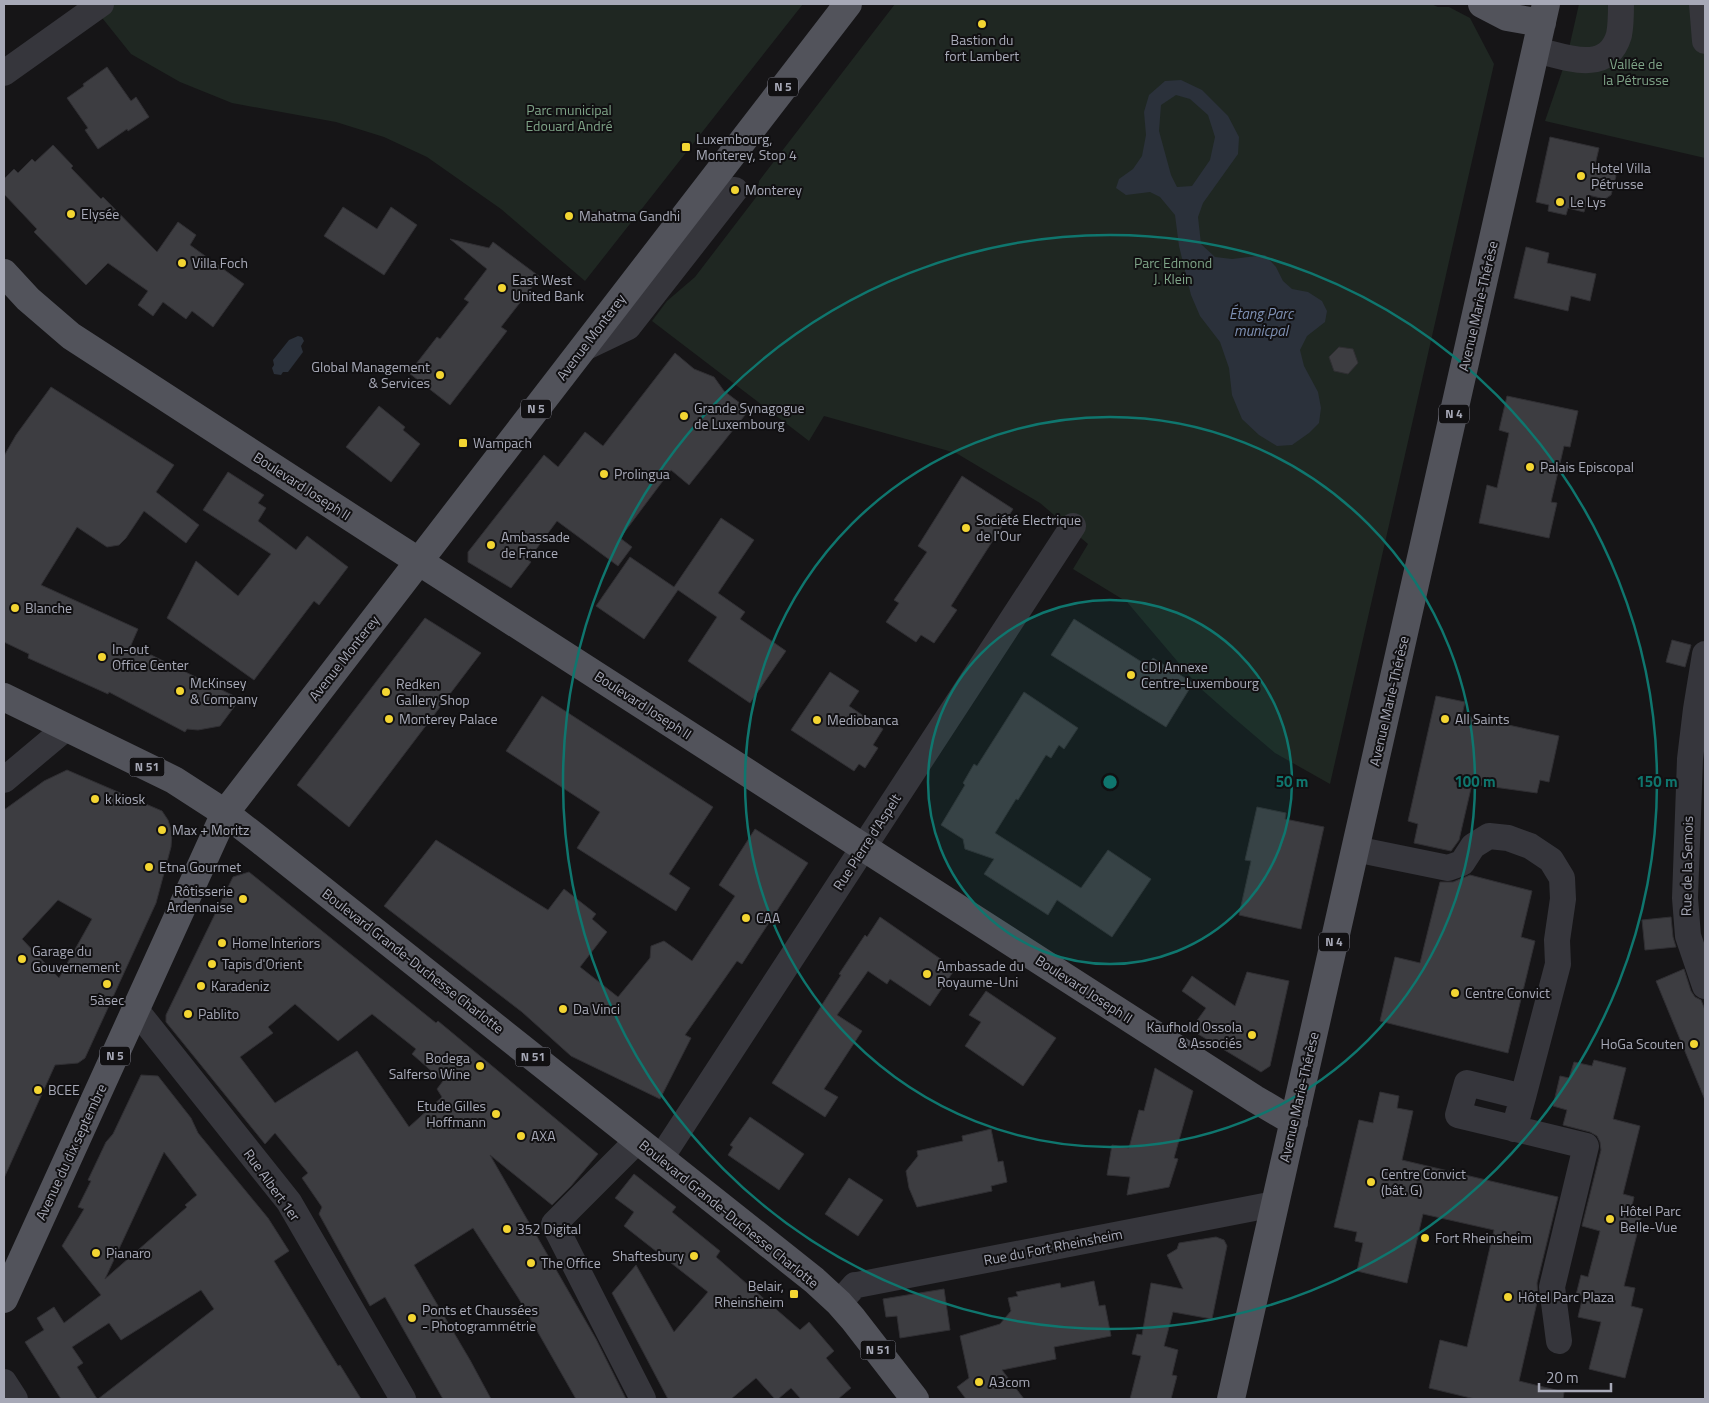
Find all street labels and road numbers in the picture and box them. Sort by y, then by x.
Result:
road number: N 5 [768,77,798,96]
street label: Avenue Marie-Thérèse [1452,239,1503,373]
street label: Avenue Monterey [551,289,630,384]
road number: N 5 [521,399,551,418]
road number: N 4 [1439,404,1469,424]
street label: Boulevard Joseph II [249,446,355,525]
street label: Avenue Monterey [303,610,384,705]
street label: Avenue Marie-Thérèse [1363,634,1414,768]
street label: Boulevard Joseph II [590,665,696,744]
road number: N 51 [130,758,164,776]
street label: Rue Pierre d'Aspelt [827,789,906,894]
street label: Rue de la Semois [1675,816,1698,916]
street label: Boulevard Grande-Duchesse Charlotte [318,883,509,1038]
road number: N 4 [1319,932,1349,952]
street label: Boulevard Joseph II [1031,949,1137,1028]
street label: Avenue Marie-Thérèse [1273,1030,1324,1164]
road number: N 5 [100,1046,130,1066]
road number: N 51 [516,1048,550,1066]
street label: Avenue du dix septembre [30,1080,111,1223]
street label: Boulevard Grande-Duchesse Charlotte [635,1134,824,1293]
street label: Rue Albert 1er [239,1144,306,1225]
street label: Rue du Fort Rheinsheim [982,1223,1124,1270]
road number: N 51 [860,1340,896,1360]

